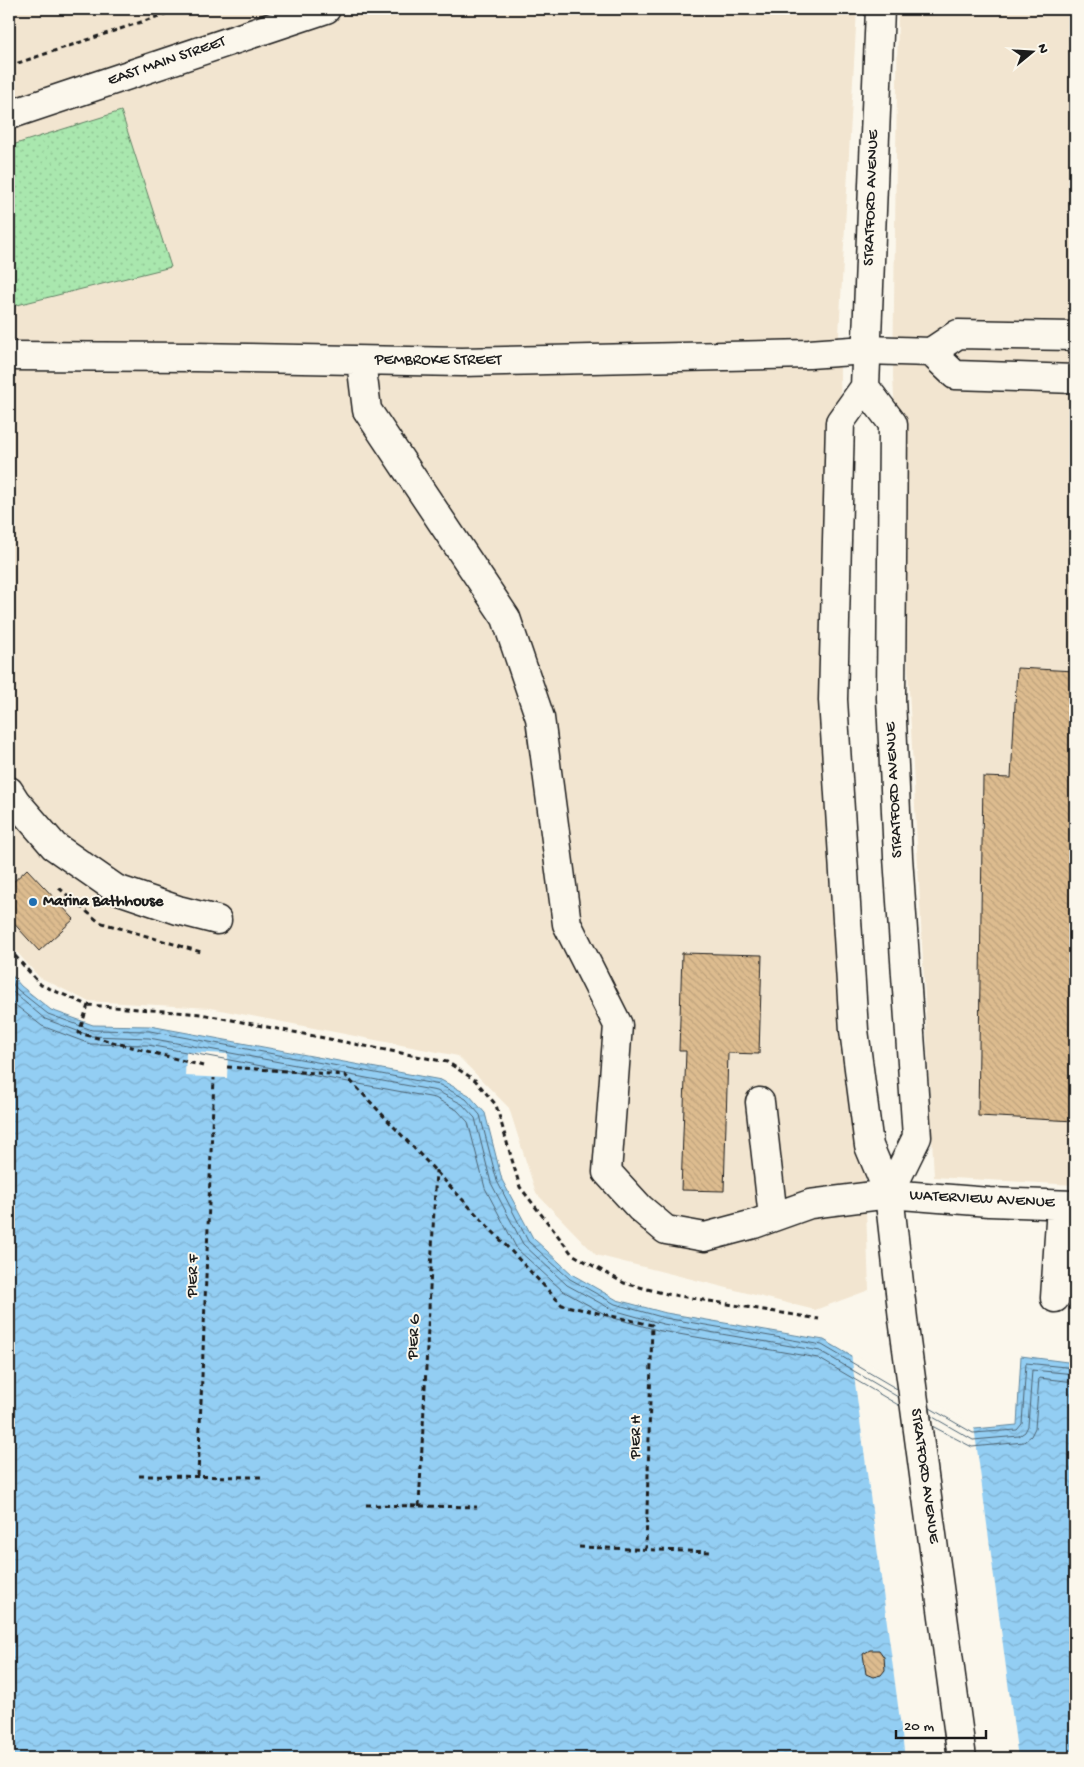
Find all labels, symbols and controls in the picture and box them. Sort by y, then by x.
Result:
north arrow [1006,28,1056,78]
street label: EAST MAIN STREET [106,33,229,91]
text: N [1032,42,1051,56]
street label: STRATFORD AVENUE [860,129,884,266]
street label: PEMBROKE STREET [374,352,502,371]
street label: STRATFORD AVENUE [882,721,908,858]
place label: Marina Bathhouse [43,893,164,912]
marker: Marina Bathhouse [27,896,39,908]
street label: WATERVIEW AVENUE [909,1187,1056,1213]
street label: PIER F [184,1253,204,1299]
street label: PIER G [404,1313,426,1361]
street label: STRATFORD AVENUE [905,1407,943,1546]
street label: PIER H [627,1414,647,1460]
scale bar [896,1707,986,1739]
text: 20 m [904,1718,934,1736]

